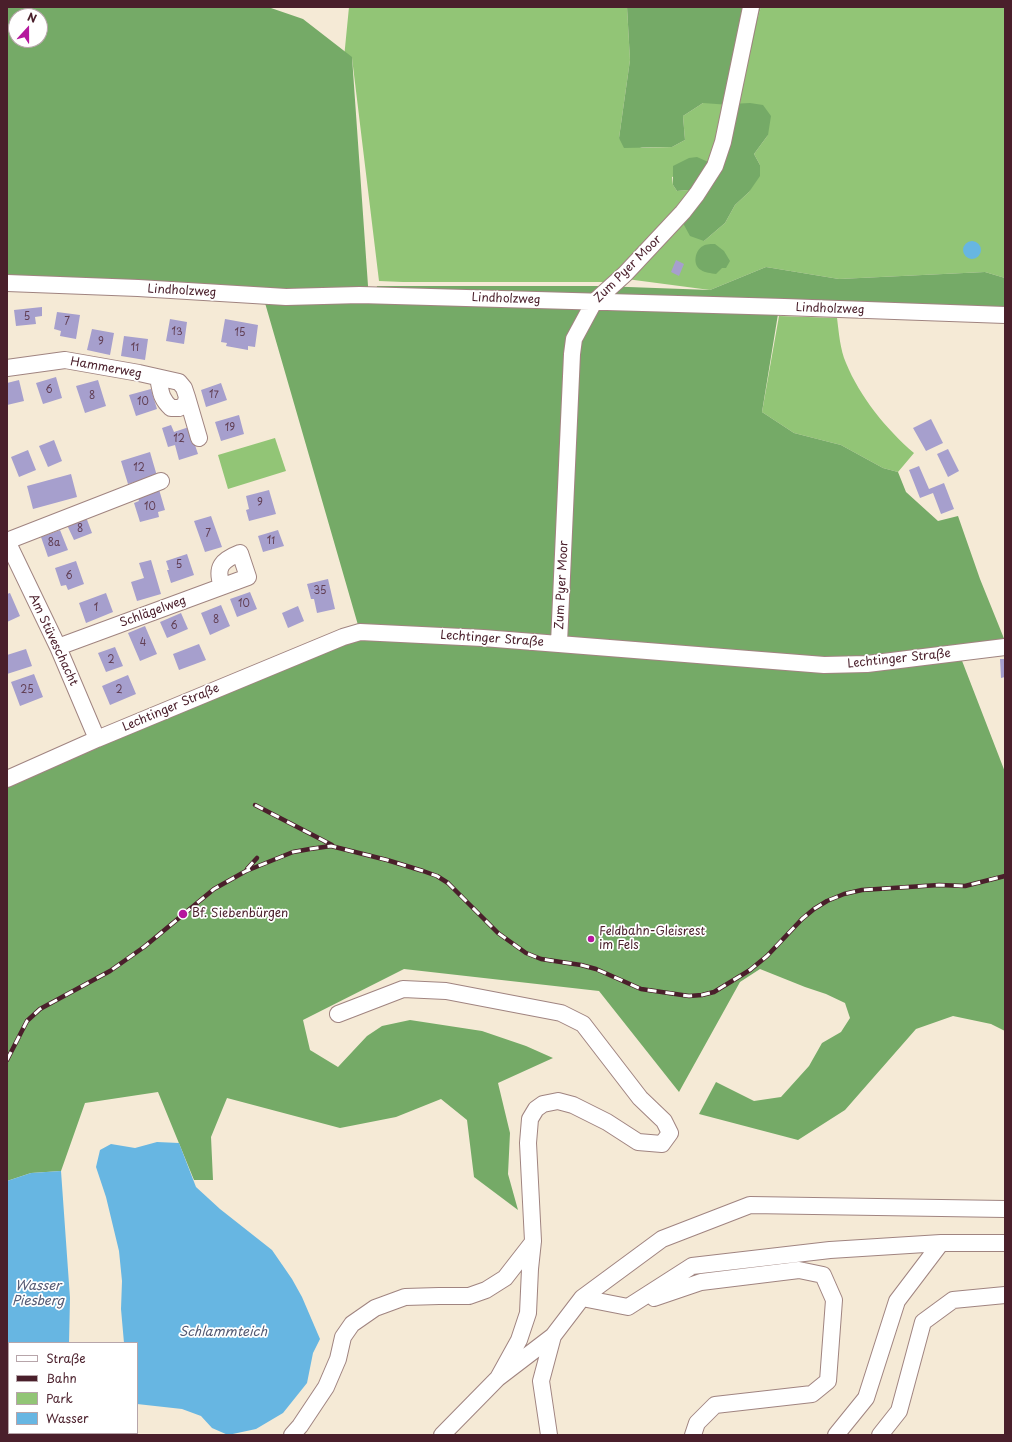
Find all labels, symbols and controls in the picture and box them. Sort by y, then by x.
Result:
north arrow [8,8,48,48]
text: N [25,8,39,27]
street label: Zum Pyer Moor [591,232,665,306]
street label: Lindholzweg [147,282,217,300]
street label: Lindholzweg [471,291,541,307]
street label: Lindholzweg [795,301,865,317]
house number: 5 [24,311,30,323]
house number: 7 [64,316,70,328]
house number: 13 [171,326,183,338]
house number: 15 [235,327,245,339]
house number: 9 [98,336,104,348]
house number: 11 [131,342,139,354]
street label: Hammerweg [69,355,143,381]
house number: 6 [45,384,53,396]
house number: 17 [209,389,219,401]
house number: 8 [89,390,95,402]
house number: 10 [137,396,149,408]
house number: 19 [225,422,235,434]
house number: 12 [173,433,185,445]
house number: 12 [133,462,145,474]
house number: 9 [257,497,263,509]
house number: 10 [144,501,156,513]
house number: 8 [77,523,83,535]
house number: 7 [205,528,211,540]
house number: 11 [267,535,275,547]
house number: 8a [48,537,60,549]
street label: Zum Pyer Moor [552,540,572,630]
house number: 5 [176,559,182,571]
house number: 6 [65,570,73,582]
house number: 35 [314,585,326,597]
street label: Am Stüveschacht [25,592,81,688]
street label: Schlägelweg [118,593,188,631]
house number: 10 [238,598,250,610]
house number: 1 [94,602,98,614]
house number: 8 [213,614,219,626]
house number: 6 [170,620,178,632]
street label: Lechtinger Straße [440,628,544,650]
house number: 4 [140,637,146,649]
street label: Lechtinger Straße [847,646,951,672]
house number: 2 [107,654,115,666]
street label: Lechtinger Straße [120,681,222,735]
house number: 25 [20,684,34,696]
house number: 2 [115,684,123,696]
place label: Bf. Siebenbürgen [192,907,288,921]
marker: Bf. Siebenbürgen [177,908,189,920]
place label: Feldbahn-Gleisrest im Fels [599,925,705,953]
marker: Feldbahn-Gleisrest im Fels [586,934,596,944]
water label: Wasser Piesberg [12,1278,64,1309]
water label: Schlammteich [179,1324,267,1340]
legend [8,1342,138,1434]
text: Straße [46,1349,86,1367]
text: Bahn [46,1369,77,1387]
text: Park [46,1389,73,1407]
text: Wasser [46,1409,89,1427]

